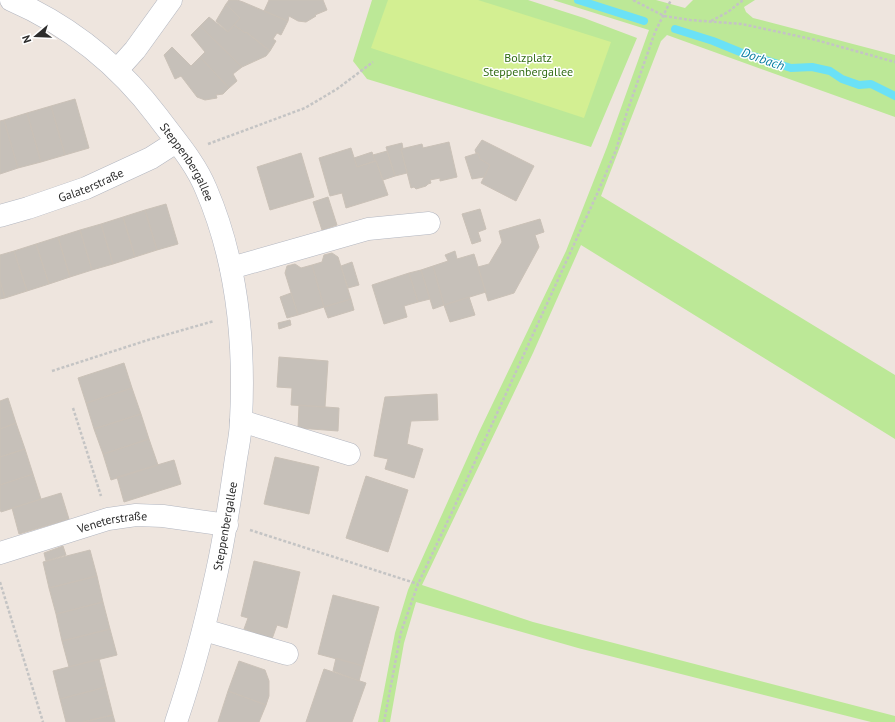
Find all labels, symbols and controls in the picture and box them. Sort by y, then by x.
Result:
north arrow [16,16,56,56]
text: N [19,34,34,45]
water label: Dorbach [739,44,787,74]
park label: Bolzplatz Steppenbergallee [483,50,573,79]
street label: Steppenbergallee [157,119,218,203]
street label: Galaterstraße [56,164,126,205]
street label: Steppenbergallee [210,480,240,572]
street label: Veneterstraße [74,507,147,536]

